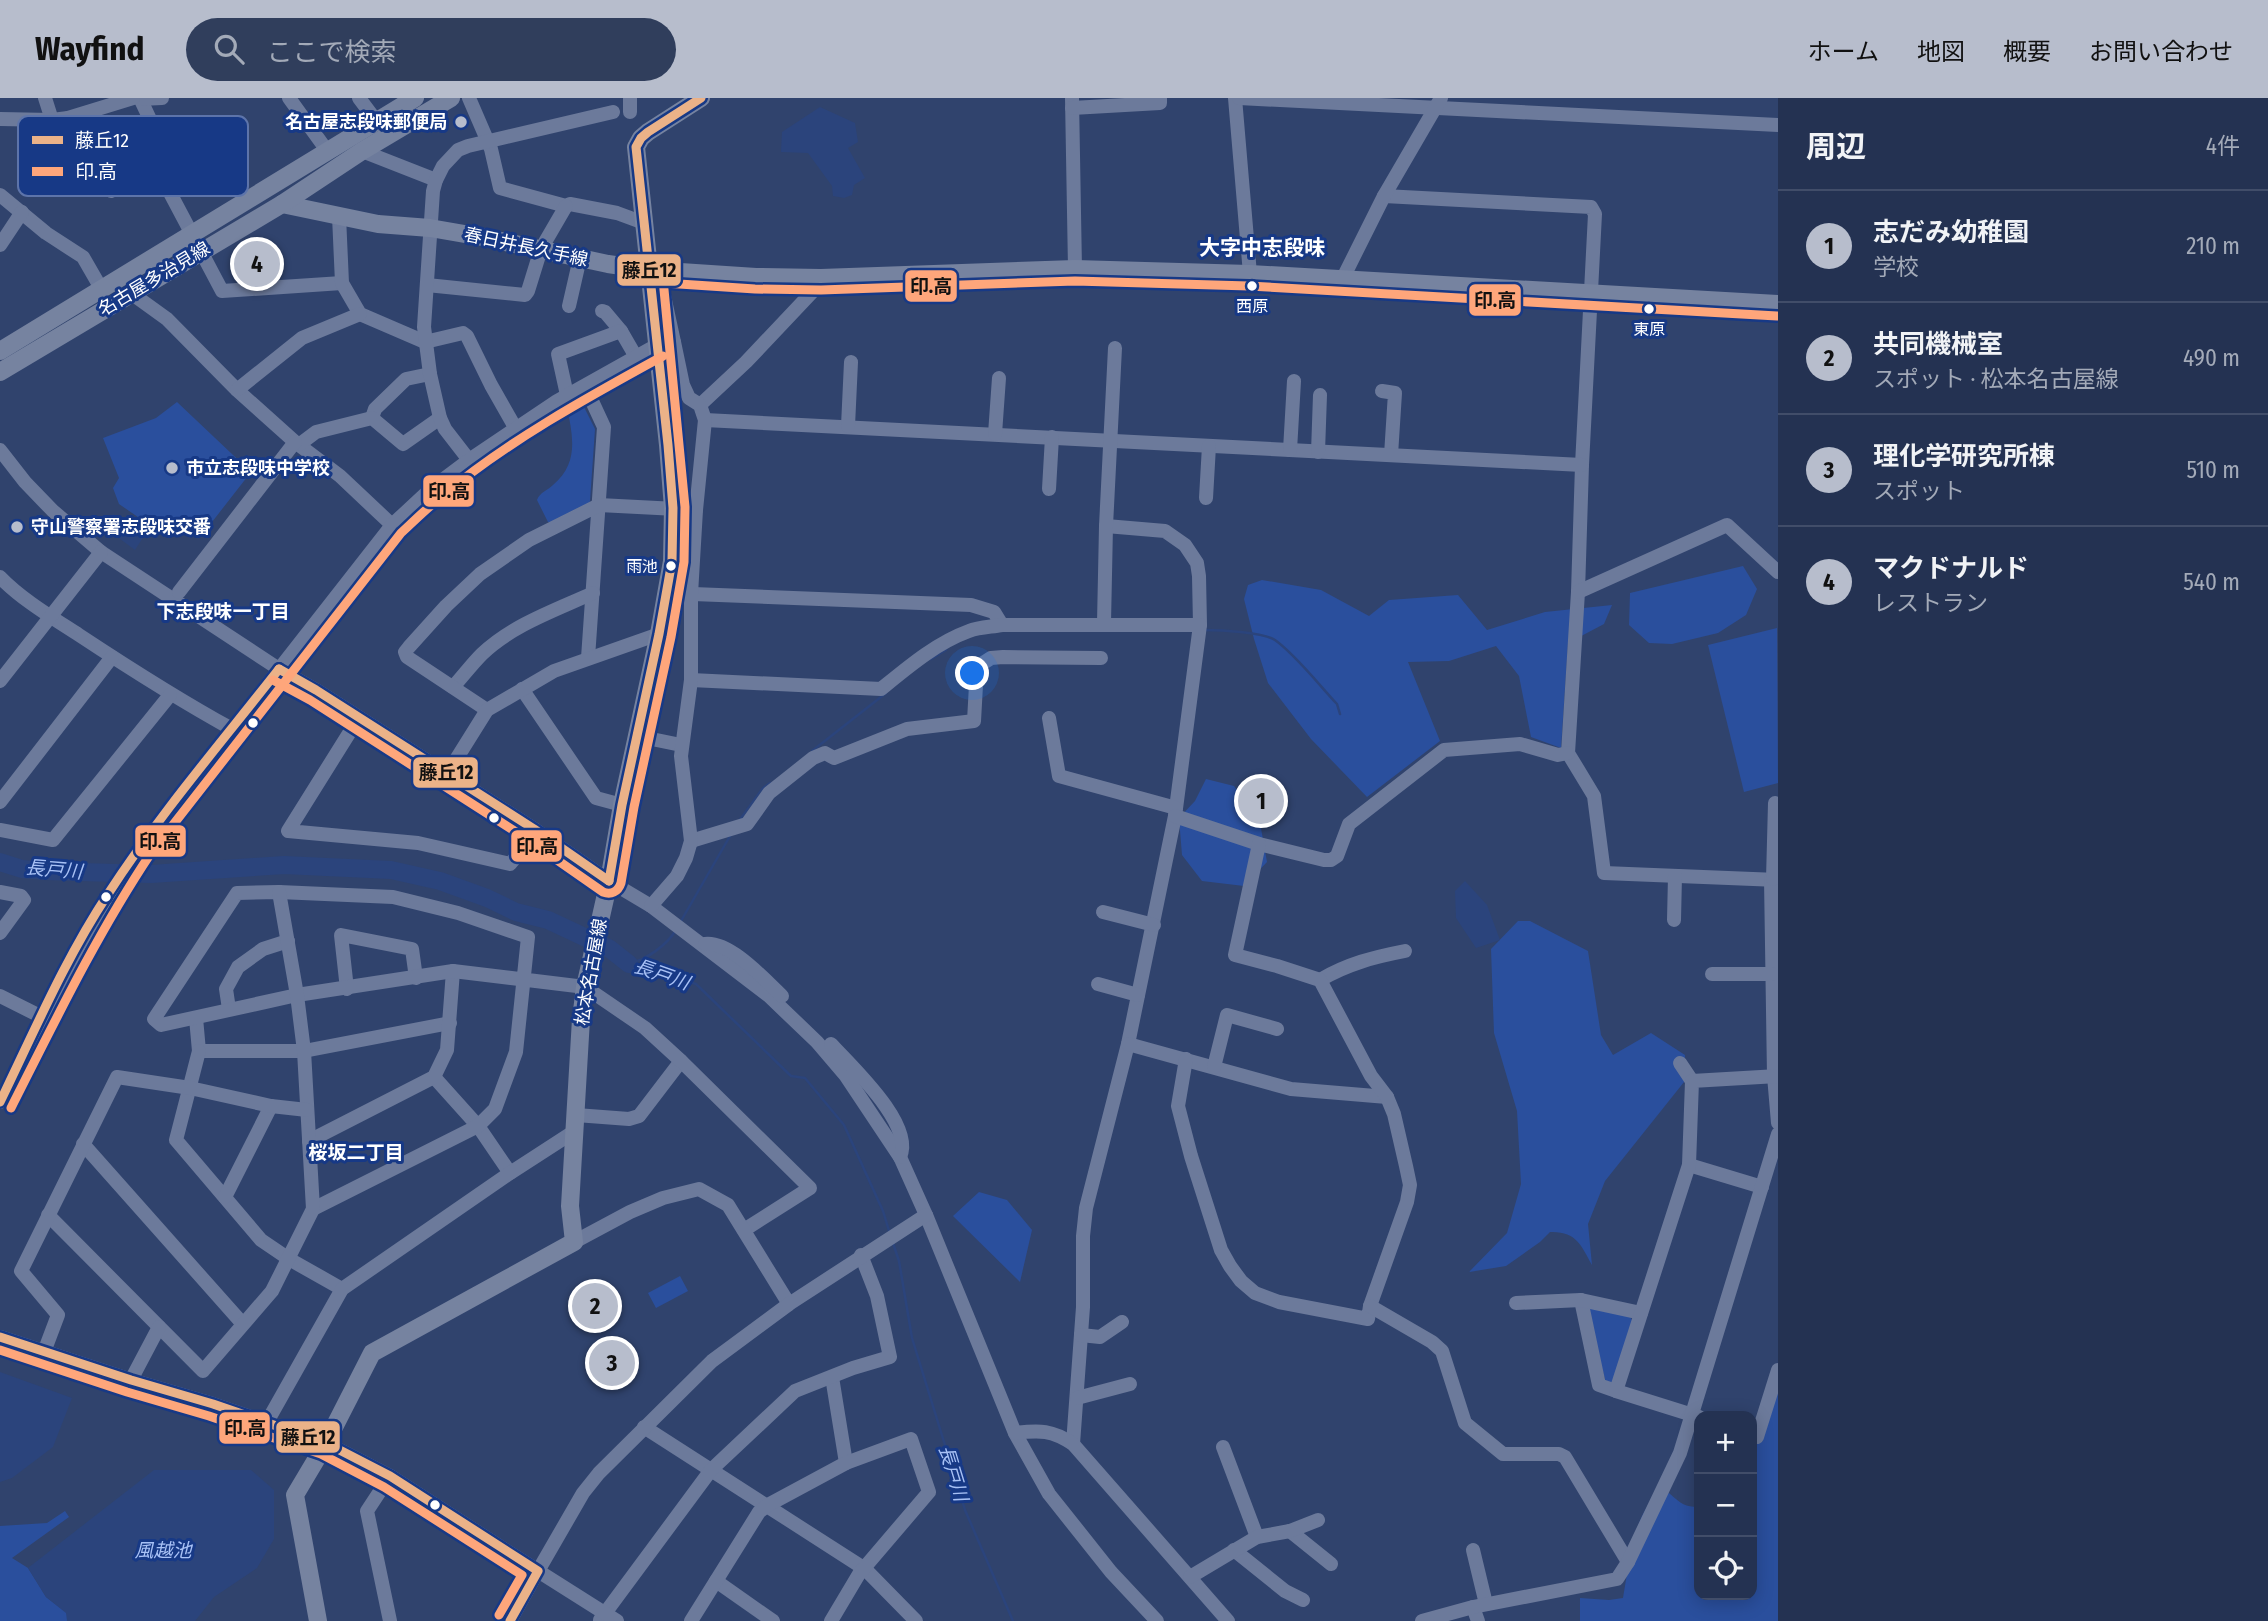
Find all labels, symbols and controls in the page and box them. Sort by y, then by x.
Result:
search box [186,18,676,81]
text: Wayfind [35,29,144,69]
icon: search [210,30,248,68]
text: ここで検索 [266,37,396,68]
text: ホーム [1808,38,1879,66]
text: 地図 [1917,38,1965,66]
text: 概要 [2003,38,2051,66]
text: お問い合わせ [2089,38,2233,66]
place label: 名古屋志段味郵便局 [285,111,447,133]
marker: 名古屋志段味郵便局 [453,114,469,130]
legend [18,116,248,196]
text: 藤丘12 [75,129,129,152]
text: 周辺 [1806,129,1866,165]
text: 4件 [2206,132,2240,160]
text: 印.高 [75,160,117,183]
text: 志だみ幼稚園 [1873,217,2029,248]
street label: 春日井長久手線 [462,223,590,271]
text: 1 [1824,232,1834,260]
text: 210 m [2186,232,2240,260]
district label: 大字中志段味 [1199,235,1325,261]
street label: 名古屋多治見線 [94,237,214,321]
pin: 4 [234,238,280,290]
line badge: 藤丘12 [616,253,682,287]
text: 学校 [1873,253,1919,281]
text: 藤丘12 [622,259,677,282]
line badge: 印.高 [904,269,958,303]
text: 印.高 [910,275,952,298]
marker: 西原 [1245,279,1259,293]
line badge: 印.高 [1468,283,1522,317]
text: 印.高 [1474,289,1516,312]
place label: 西原 [1236,297,1268,316]
marker: 東原 [1642,302,1656,316]
place label: 東原 [1633,320,1665,339]
text: 共同機械室 [1873,329,2003,360]
text: 2 [1824,344,1834,372]
text: 490 m [2183,344,2240,372]
text: スポット · 松本名古屋線 [1873,365,2119,393]
text: 理化学研究所棟 [1873,441,2055,472]
text: 3 [1824,456,1834,484]
text: 510 m [2187,456,2240,484]
place label: 市立志段味中学校 [186,457,330,479]
marker: 市立志段味中学校 [164,460,180,476]
line badge: 印.高 [422,474,475,508]
text: スポット [1873,477,1965,505]
text: 印.高 [428,480,470,503]
place label: 守山警察署志段味交番 [31,516,211,538]
marker: 守山警察署志段味交番 [9,519,25,535]
text: マクドナルド [1873,553,2029,584]
place label: 雨池 [626,557,658,576]
marker: 雨池 [664,559,678,573]
text: 4 [1823,568,1835,596]
text: 540 m [2183,568,2240,596]
text: レストラン [1873,589,1988,617]
district label: 下志段味一丁目 [156,600,290,623]
your location [955,656,989,690]
unlabelled marker [246,716,260,730]
line badge: 藤丘12 [412,756,479,789]
text: 藤丘12 [419,761,474,784]
pin: 1 [1238,775,1284,827]
unlabelled marker [487,811,501,825]
line badge: 印.高 [134,824,187,858]
line badge: 印.高 [510,829,563,863]
text: 印.高 [139,830,181,853]
text: 印.高 [516,835,558,858]
water label: 長戸川 [25,856,85,884]
unlabelled marker [99,890,113,904]
street label: 松本名古屋線 [571,917,611,1027]
water label: 長戸川 [631,954,694,995]
district label: 桜坂二丁目 [308,1141,404,1164]
pin: 2 [572,1280,618,1332]
pin: 3 [589,1337,635,1389]
line badge: 印.高 [218,1411,271,1445]
map controls [1694,1411,1757,1600]
button: + [1694,1411,1757,1474]
text: 印.高 [224,1417,266,1440]
line badge: 藤丘12 [275,1420,341,1454]
text: 藤丘12 [281,1426,336,1449]
water label: 長戸川 [934,1443,973,1506]
button: − [1694,1474,1757,1537]
unlabelled marker [428,1498,442,1512]
button: locate [1694,1537,1757,1600]
water label: 風越池 [134,1539,193,1562]

